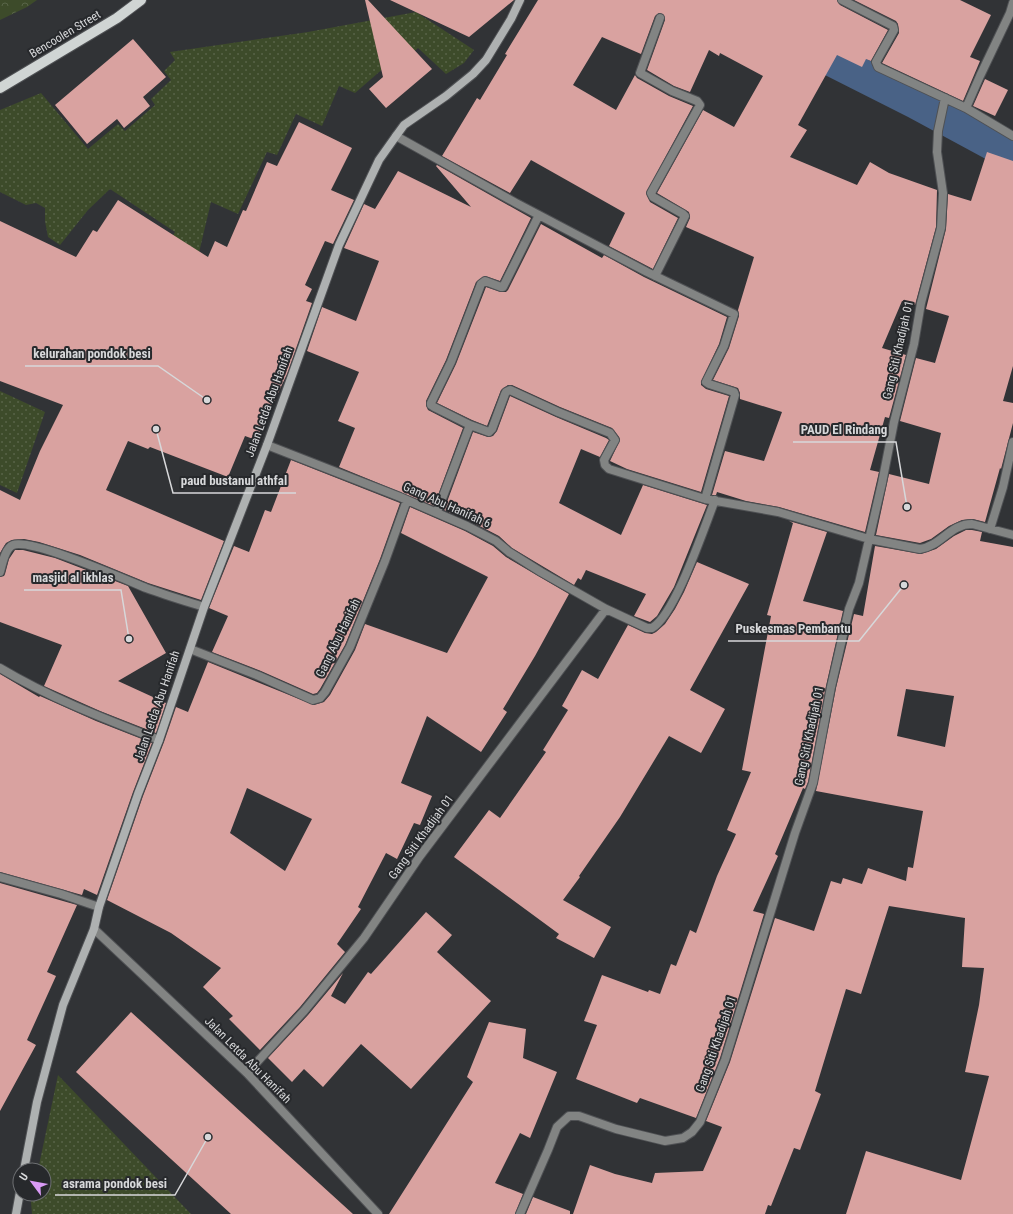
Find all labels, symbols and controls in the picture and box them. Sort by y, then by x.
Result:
street label: Bencoolen Street [27,7,104,61]
street label: Gang Siti Khadijah 01 [880,299,916,401]
callout: kelurahan pondok besi [25,341,158,366]
street label: Jalan Letda Abu Hanifah [243,345,296,459]
text: kelurahan pondok besi [33,346,151,361]
callout: PAUD El Rindang [793,417,896,442]
text: PAUD El Rindang [801,422,887,437]
callout: paud bustanul athfal [173,468,296,493]
text: paud bustanul athfal [181,473,287,488]
street label: Gang Abu Hanifah 6 [401,479,493,531]
callout: masjid al ikhlas [24,565,121,590]
text: masjid al ikhlas [32,570,114,585]
street label: Gang Abu Hanifah [313,596,363,680]
callout: Puskesmas Pembantu [728,616,859,641]
text: Puskesmas Pembantu [735,621,851,636]
street label: Jalan Letda Abu Hanifah [131,648,183,763]
street label: Gang Siti Khadijah 01 [792,685,826,787]
street label: Gang Siti Khadijah 01 [386,792,456,882]
street label: Gang Siti Khadijah 01 [693,994,739,1094]
street label: Jalan Letda Abu Hanifah [202,1014,294,1106]
north arrow [12,1162,52,1202]
callout: asrama pondok besi [55,1170,175,1195]
text: U [17,1171,31,1183]
text: asrama pondok besi [63,1176,167,1191]

